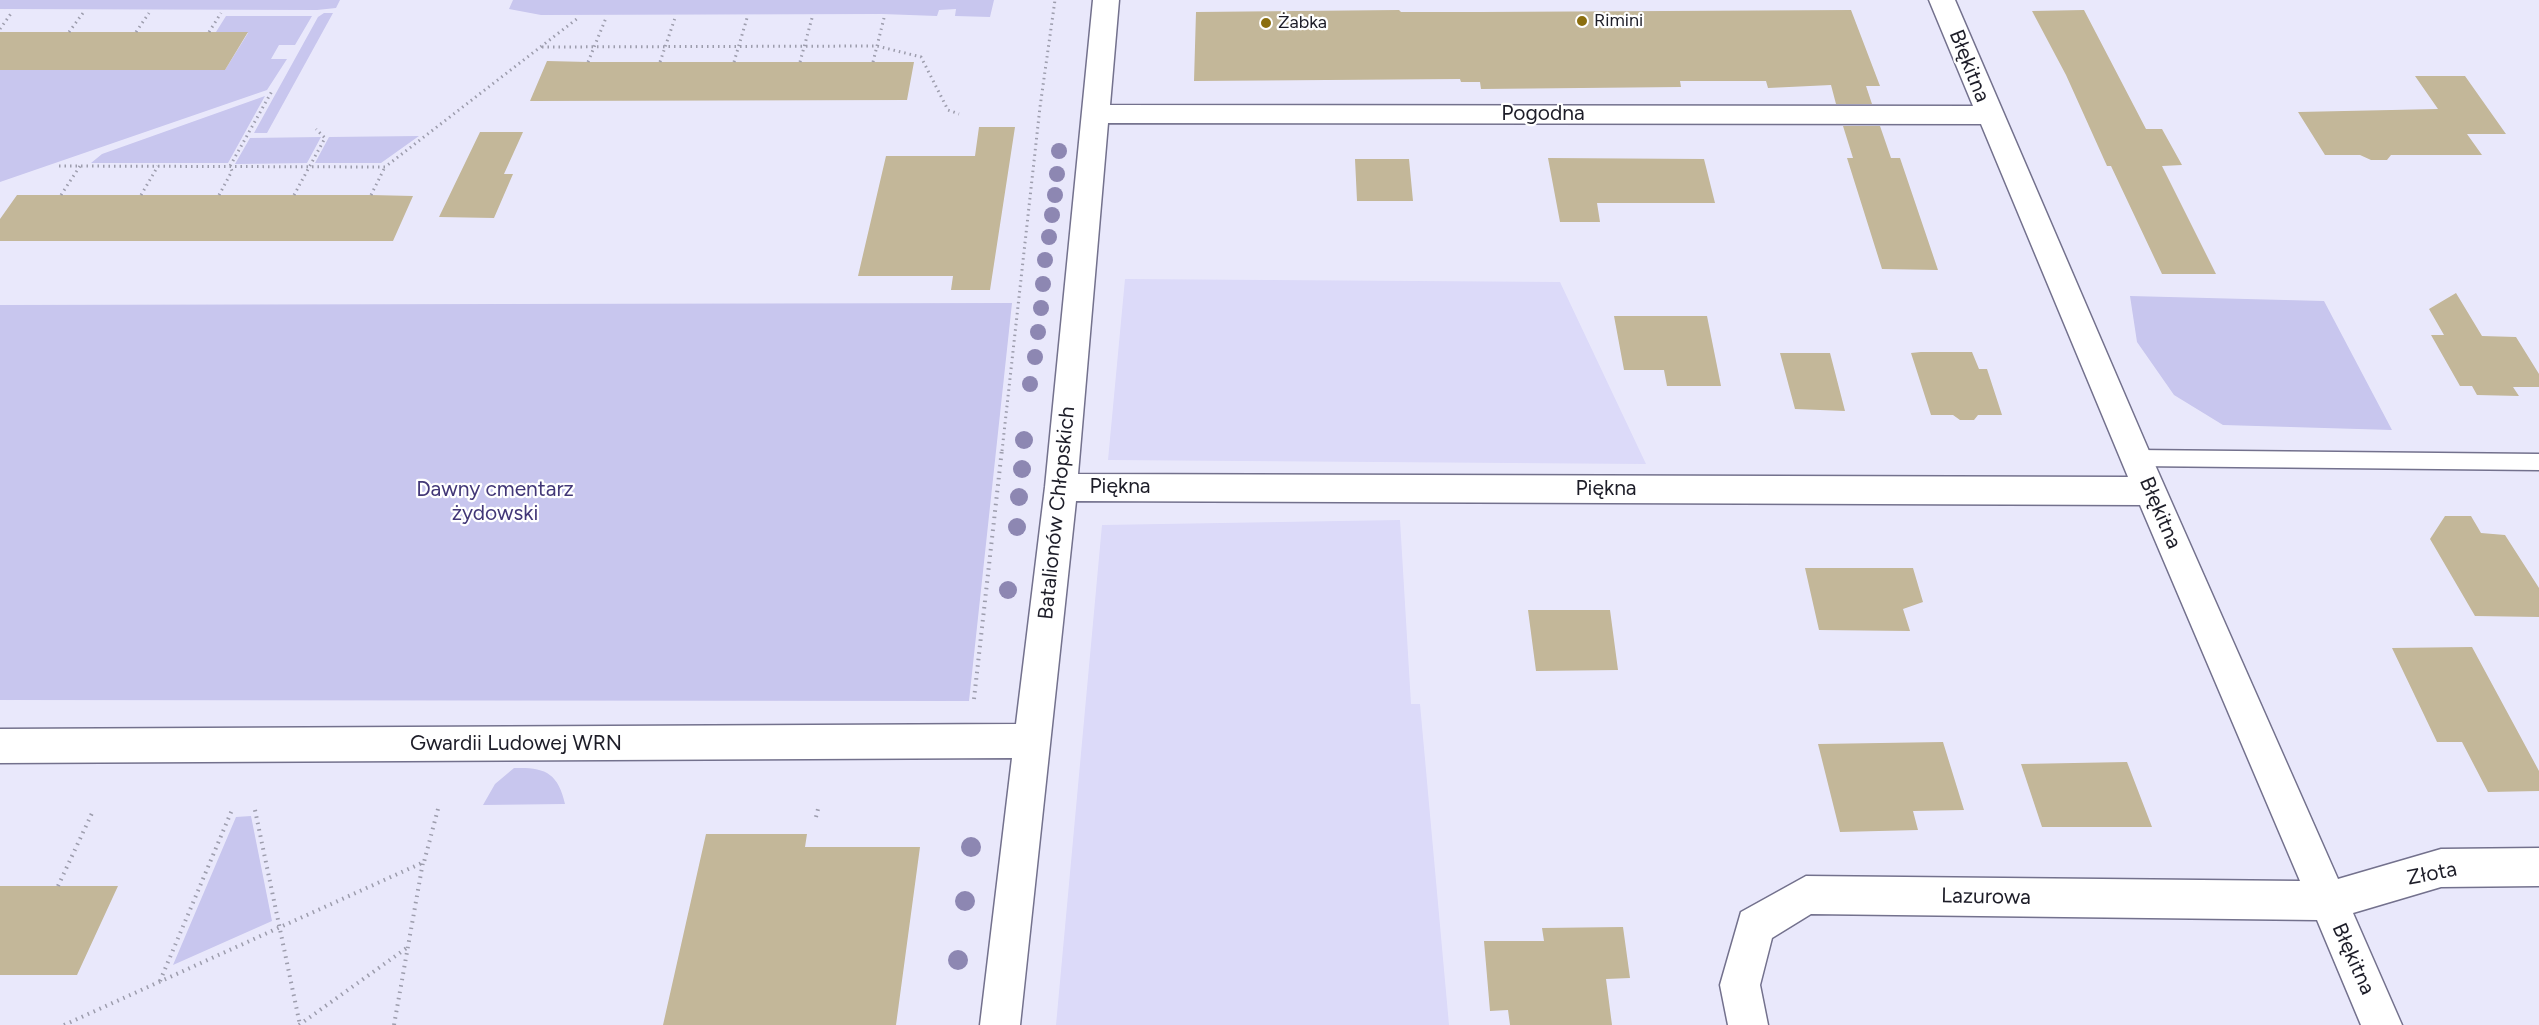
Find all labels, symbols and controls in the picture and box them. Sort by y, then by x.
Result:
place label: Rimini [1594,10,1643,32]
place label: Żabka [1278,12,1327,34]
marker: Rimini [1575,14,1589,28]
marker: Żabka [1259,16,1273,30]
street label: Błękitna [1943,26,1995,106]
street label: Pogodna [1501,101,1585,127]
street label: Batalionów Chłopskich [1033,405,1081,621]
street label: Błękitna [2134,473,2186,553]
street label: Piękna [1089,474,1151,500]
street label: Piękna [1575,476,1637,502]
park label: Dawny cmentarz żydowski [416,477,574,527]
street label: Gwardii Ludowej WRN [410,731,622,757]
street label: Złota [2405,857,2459,891]
street label: Lazurowa [1941,884,2031,910]
street label: Błękitna [2326,919,2380,999]

